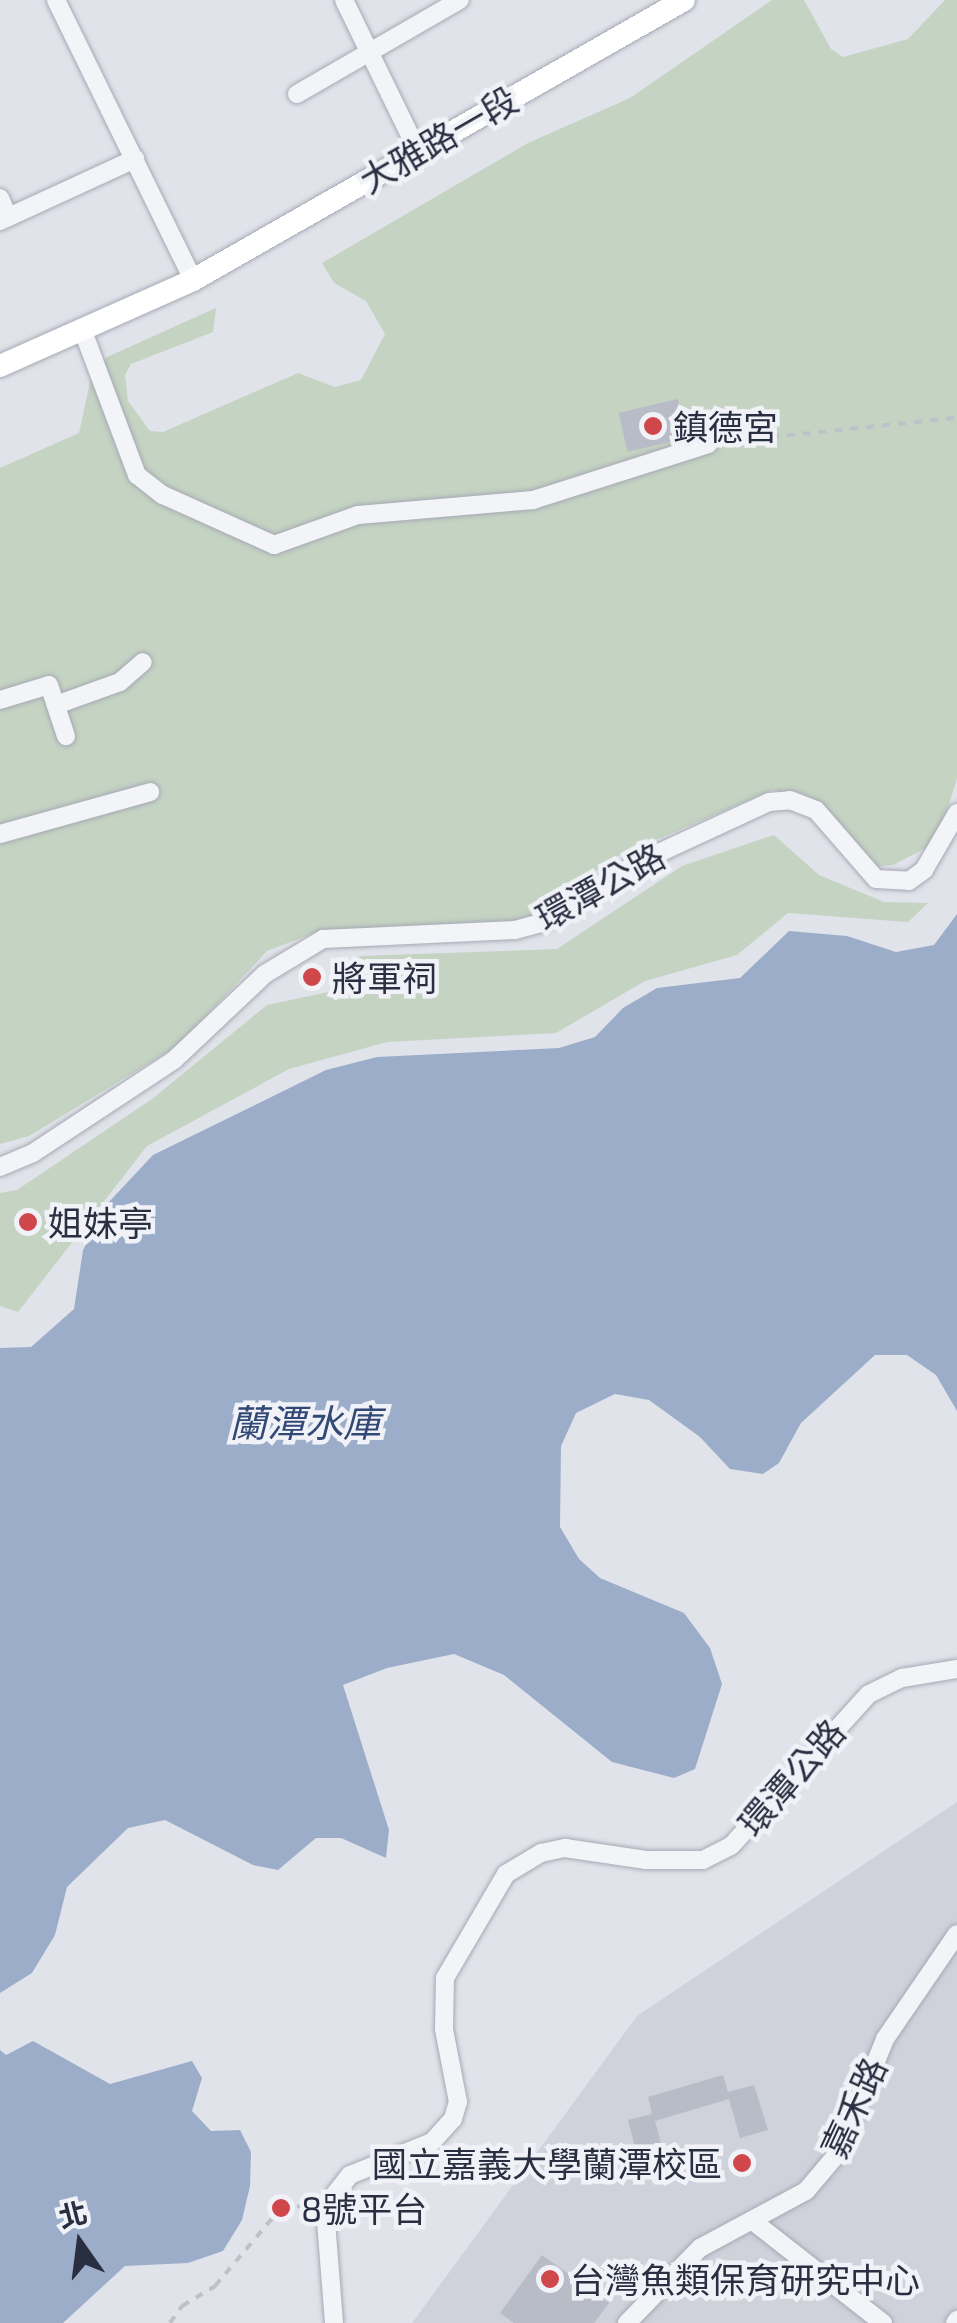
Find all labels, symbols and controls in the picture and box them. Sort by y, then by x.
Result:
street label: 大雅路一段 [352,77,524,201]
place label: 鎮德宮 [673,405,778,447]
marker: 鎮德宮 [642,415,664,437]
street label: 環潭公路 [529,834,671,938]
place label: 將軍祠 [332,956,437,998]
marker: 將軍祠 [301,966,323,988]
place label: 姐妹亭 [48,1201,153,1243]
marker: 姐妹亭 [17,1211,39,1233]
water label: 蘭潭水庫 [229,1400,381,1446]
street label: 環潭公路 [729,1710,853,1844]
street label: 嘉禾路 [812,2051,894,2163]
place label: 國立嘉義大學蘭潭校區 [372,2142,722,2184]
marker: 國立嘉義大學蘭潭校區 [731,2152,753,2174]
place label: 8號平台 [301,2187,427,2229]
north arrow [30,2193,130,2293]
text: 北 [55,2194,90,2234]
marker: 8號平台 [270,2197,292,2219]
place label: 台灣魚類保育研究中心 [570,2258,920,2300]
marker: 台灣魚類保育研究中心 [539,2268,561,2290]

